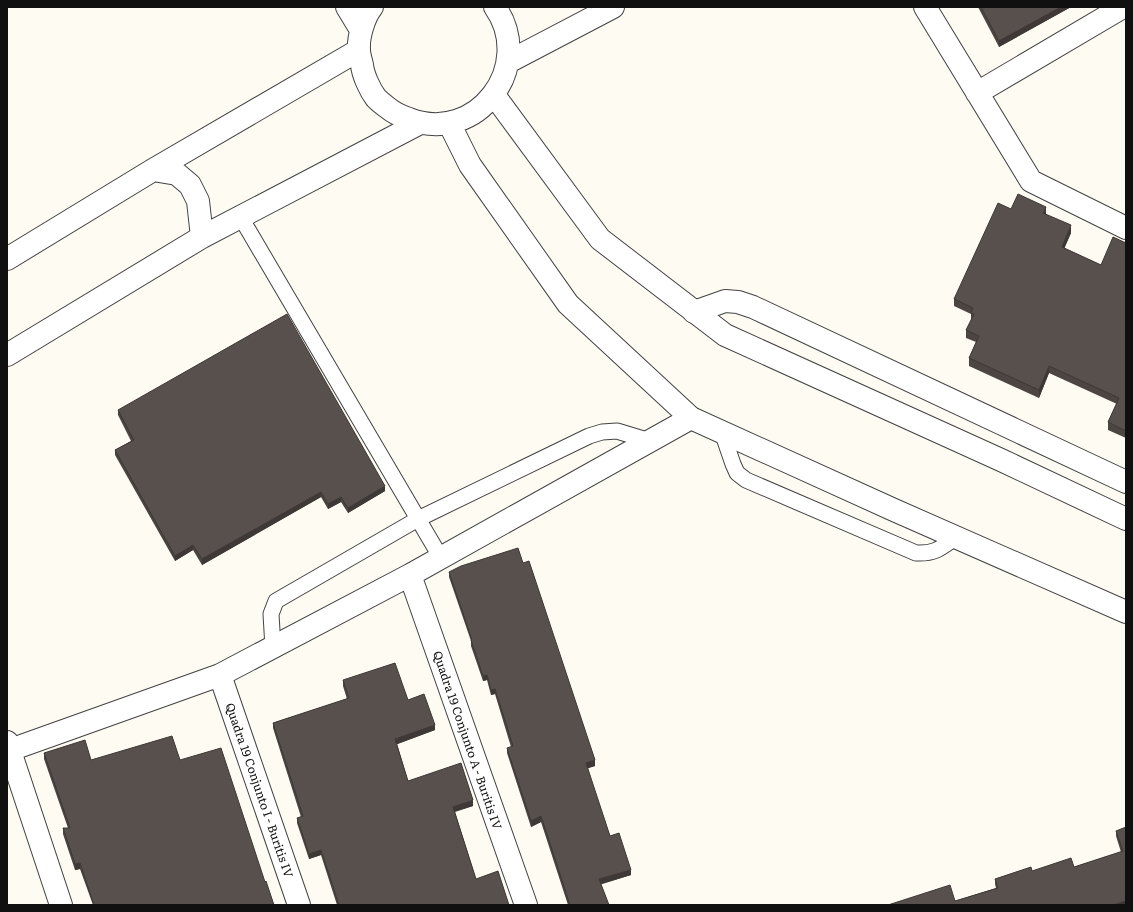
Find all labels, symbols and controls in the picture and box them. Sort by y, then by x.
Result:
street label: Quadra 19 Conjunto A - Buritis IV [429,648,507,832]
street label: Quadra 19 Conjunto I - Buritis IV [222,700,298,880]

